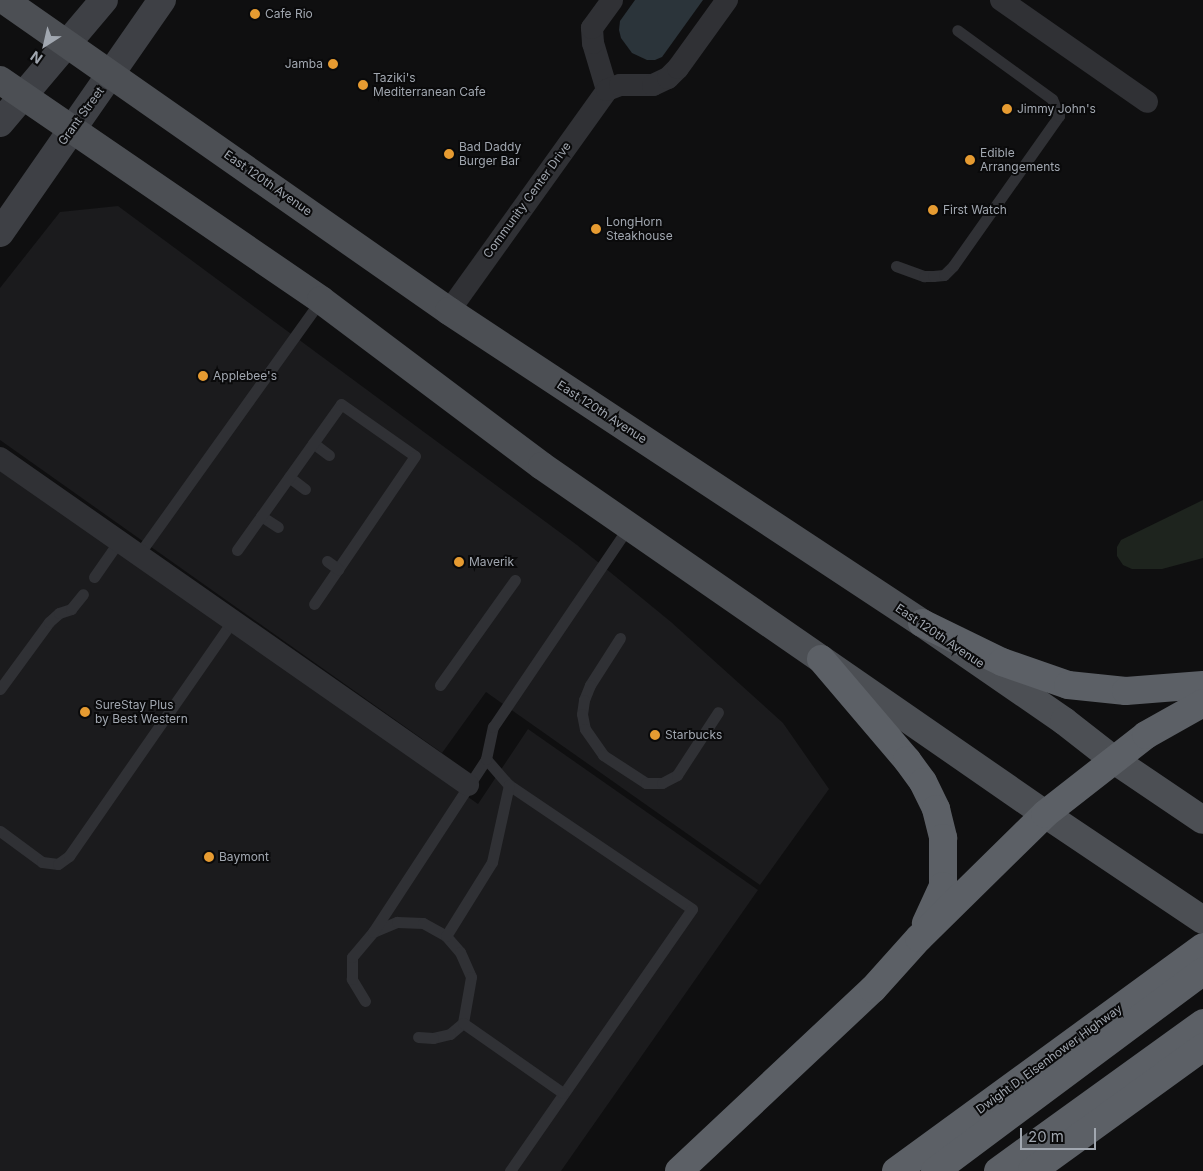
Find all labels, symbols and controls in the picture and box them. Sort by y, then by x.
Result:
place label: Cafe Rio [265,7,313,21]
marker: Cafe Rio [249,8,261,20]
north arrow [20,20,70,70]
text: N [27,48,45,68]
place label: Jamba [285,57,323,71]
marker: Jamba [327,58,339,70]
place label: Taziki's Mediterranean Cafe [373,71,486,99]
marker: Taziki's Mediterranean Cafe [357,79,369,91]
street label: Grant Street [55,84,107,148]
place label: Jimmy John's [1017,102,1096,116]
marker: Jimmy John's [1001,103,1013,115]
street label: Community Center Drive [480,139,574,261]
place label: Bad Daddy Burger Bar [459,140,521,168]
place label: Edible Arrangements [980,146,1060,174]
street label: East 120th Avenue [221,147,315,219]
marker: Bad Daddy Burger Bar [443,148,455,160]
marker: Edible Arrangements [964,154,976,166]
place label: First Watch [943,203,1007,217]
marker: First Watch [927,204,939,216]
place label: LongHorn Steakhouse [606,215,673,243]
marker: LongHorn Steakhouse [590,223,602,235]
place label: Applebee's [213,369,277,383]
marker: Applebee's [197,370,209,382]
street label: East 120th Avenue [554,378,650,446]
place label: Maverik [469,555,514,569]
marker: Maverik [453,556,465,568]
street label: East 120th Avenue [893,601,987,671]
place label: SureStay Plus by Best Western [95,698,188,726]
marker: SureStay Plus by Best Western [79,706,91,718]
place label: Starbucks [665,728,722,742]
marker: Starbucks [649,729,661,741]
place label: Baymont [219,850,269,864]
marker: Baymont [203,851,215,863]
street label: Dwight D. Eisenhower Highway [973,1001,1125,1117]
scale bar [1023,1118,1099,1150]
text: 20 m [1028,1127,1064,1146]

